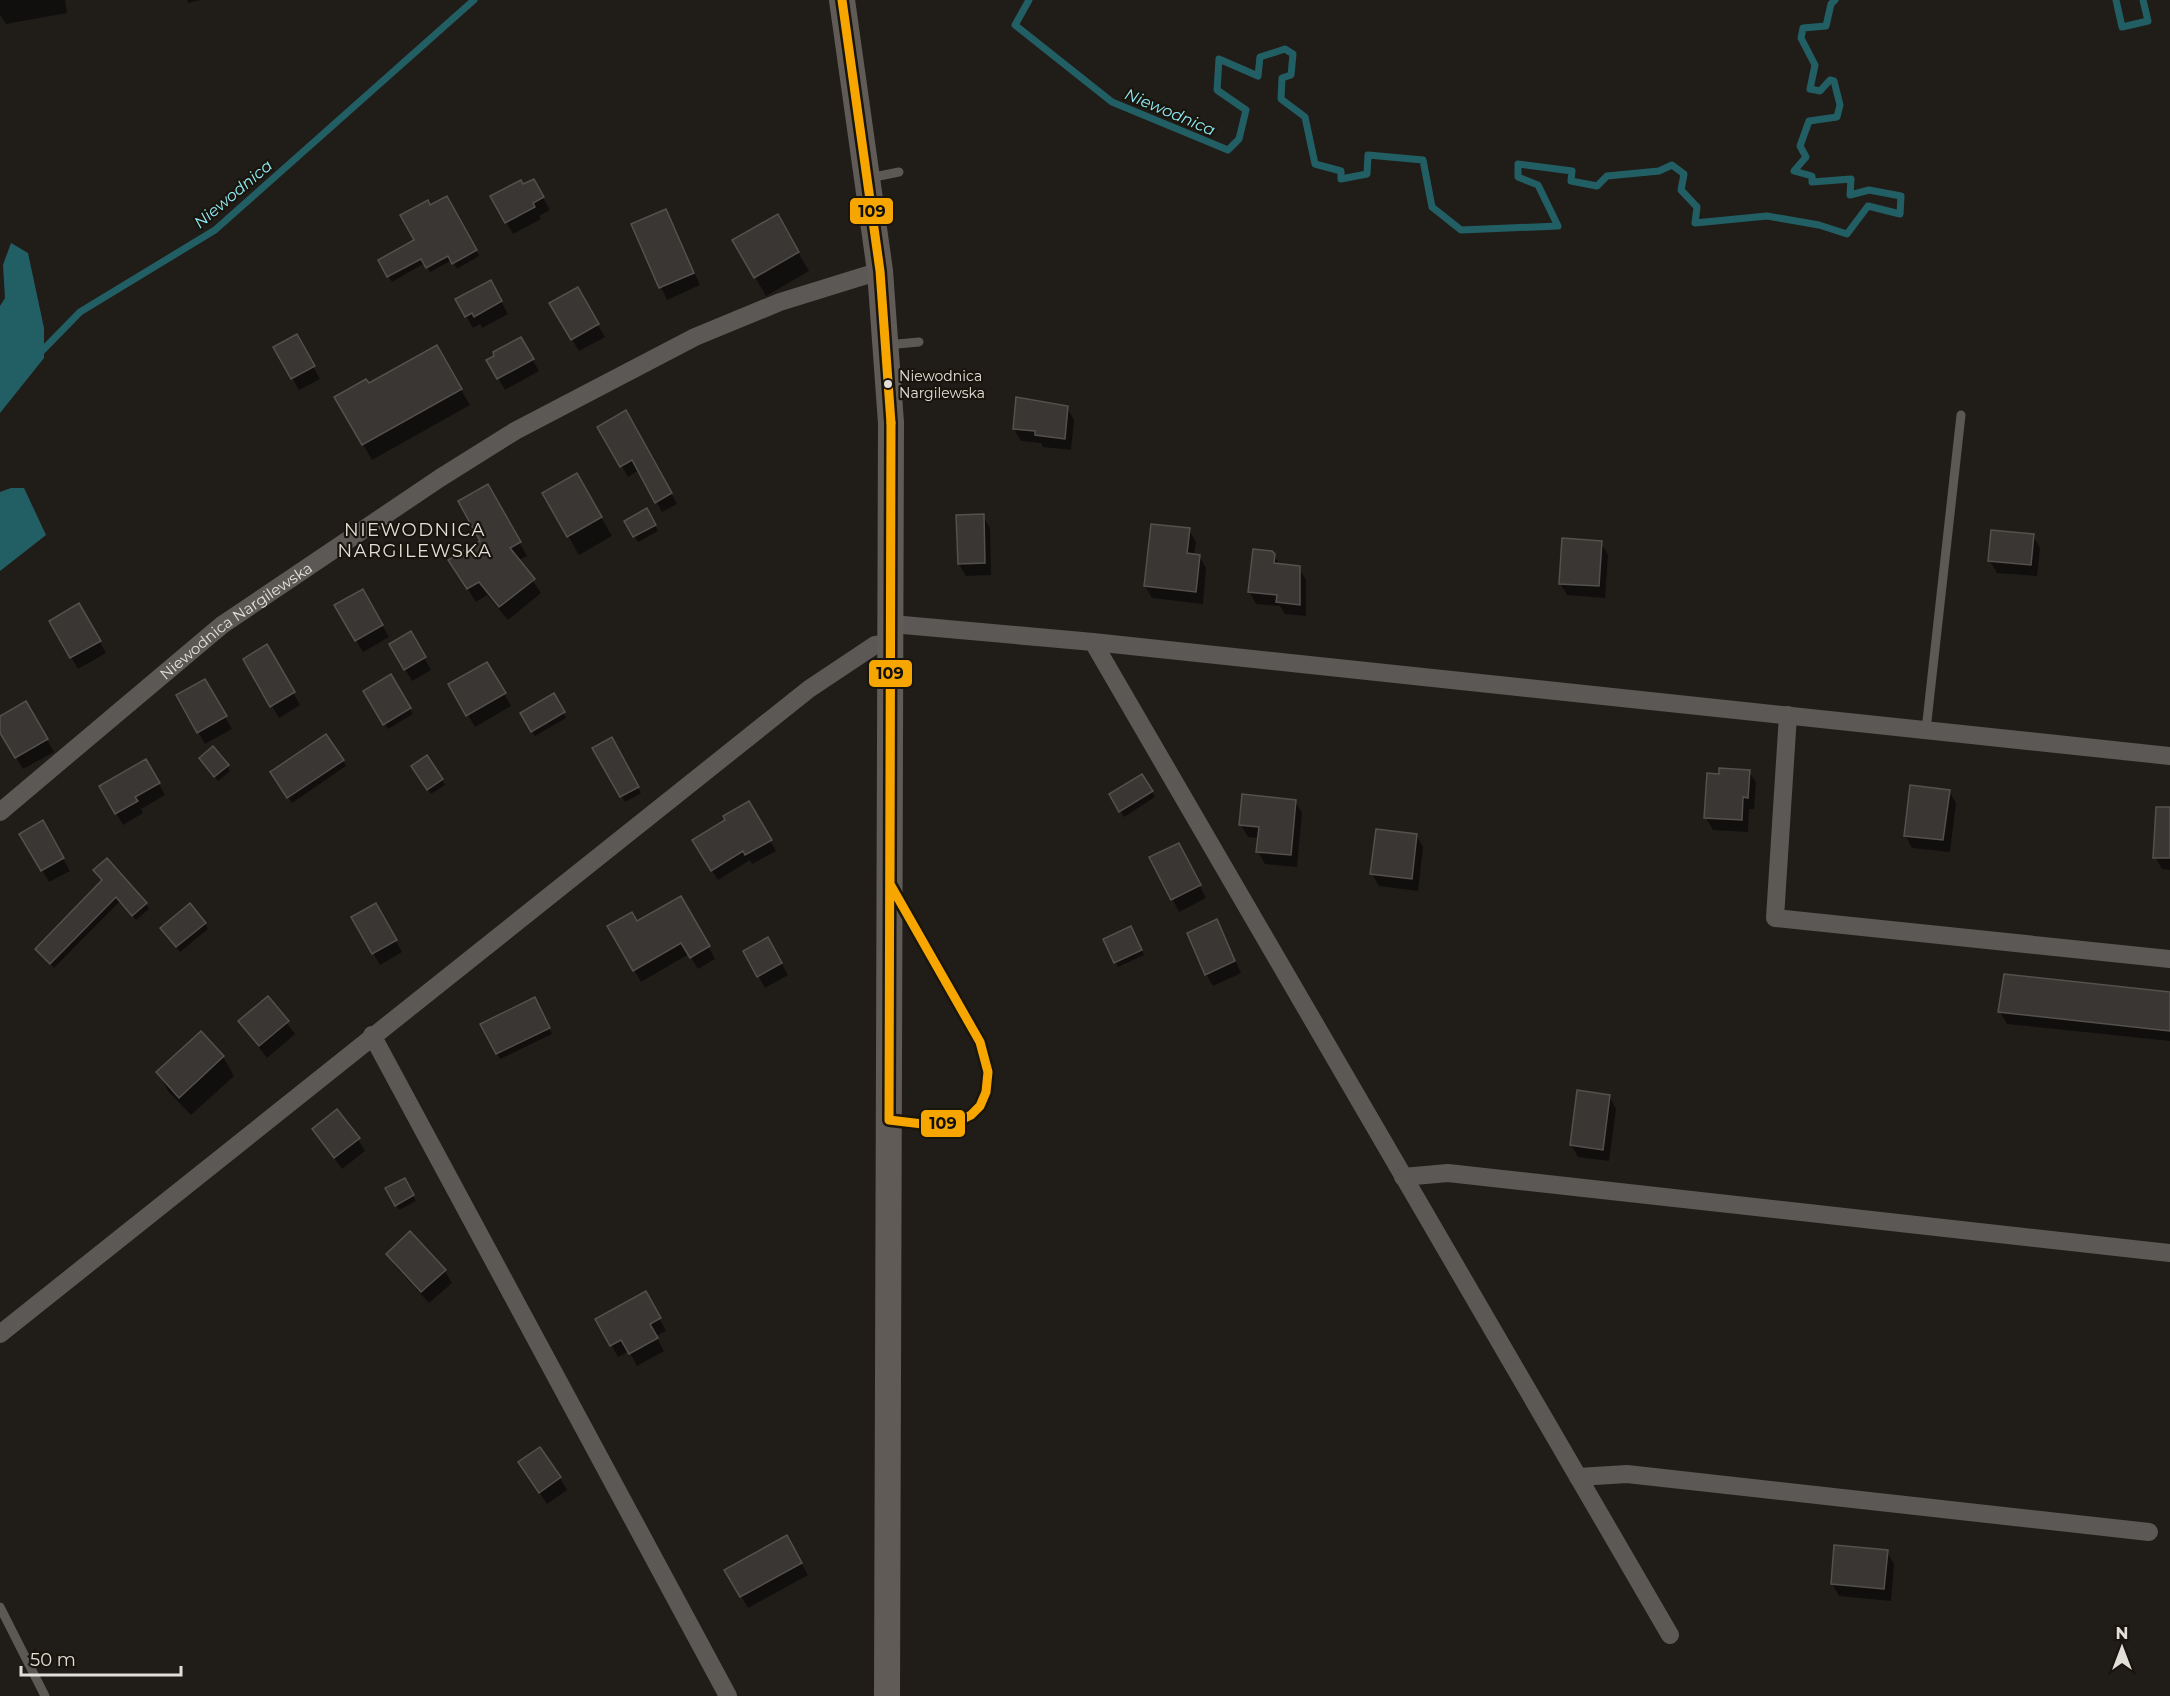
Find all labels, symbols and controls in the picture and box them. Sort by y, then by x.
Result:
water label: Niewodnica [1122,84,1218,140]
water label: Niewodnica [190,156,276,232]
line badge: 109 [849,197,894,225]
text: 109 [858,202,886,221]
place label: Niewodnica Nargilewska [899,367,985,402]
marker: Niewodnica Nargilewska [882,378,894,390]
district label: NIEWODNICA NARGILEWSKA [338,519,492,562]
street label: Niewodnica Nargilewska [155,558,316,683]
line badge: 109 [868,659,913,688]
text: 109 [876,664,904,683]
line badge: 109 [920,1109,966,1138]
text: 109 [929,1114,957,1133]
north arrow [2092,1618,2152,1678]
text: N [2116,1624,2128,1643]
scale bar [21,1639,182,1677]
text: 50 m [30,1649,76,1671]

